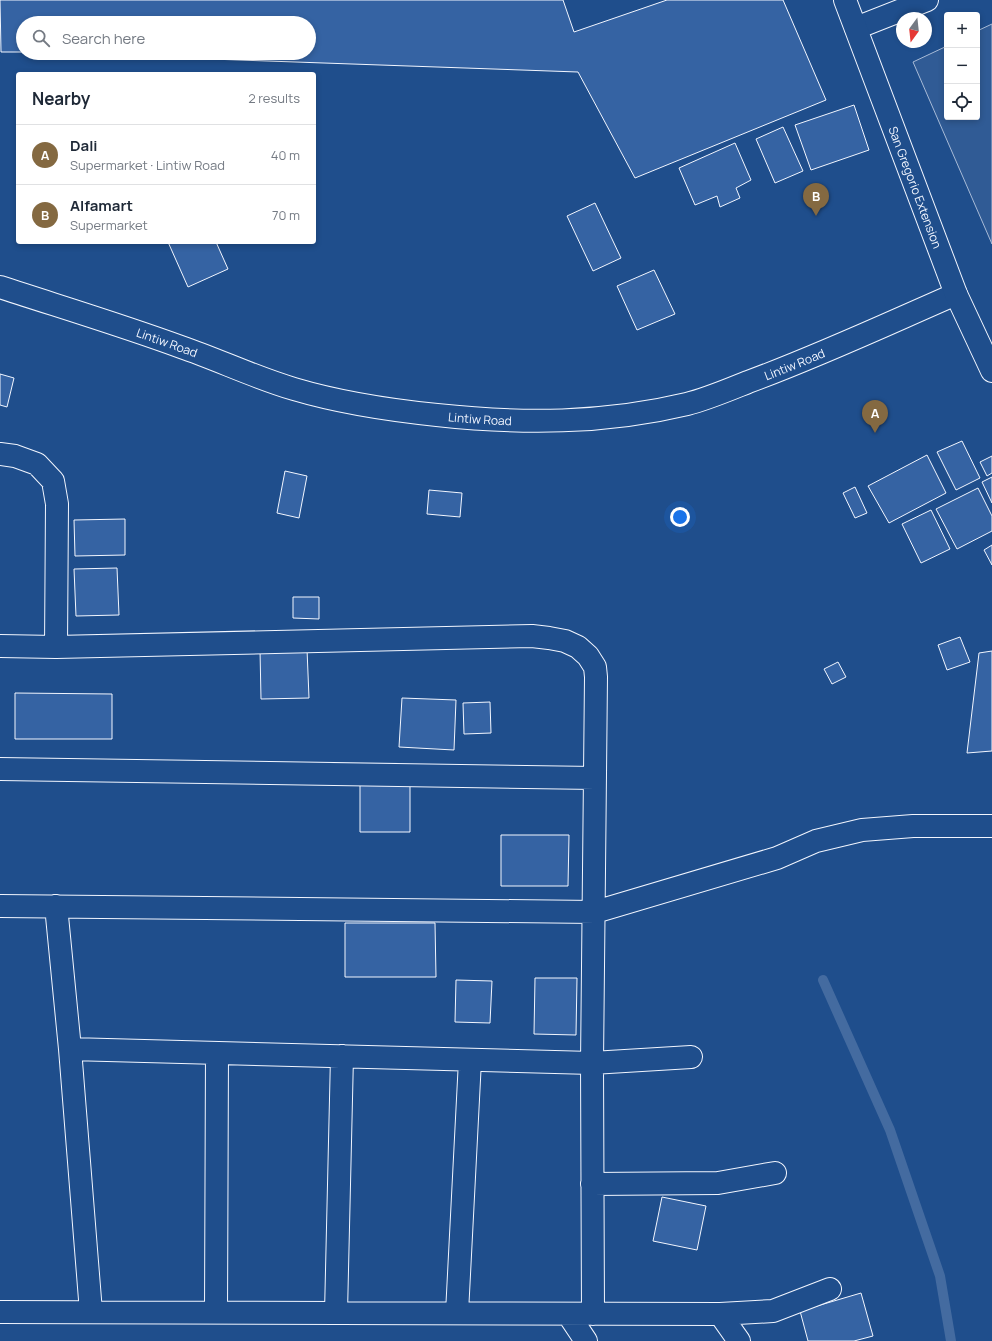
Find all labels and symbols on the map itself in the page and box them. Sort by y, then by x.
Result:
north arrow [896,12,932,48]
street label: San Gregorio Extension [885,124,946,251]
pin: B [803,183,829,216]
street label: Lintiw Road [134,323,200,361]
street label: Lintiw Road [762,344,827,384]
pin: A [862,400,888,433]
street label: Lintiw Road [447,408,512,429]
your location [670,507,690,527]

